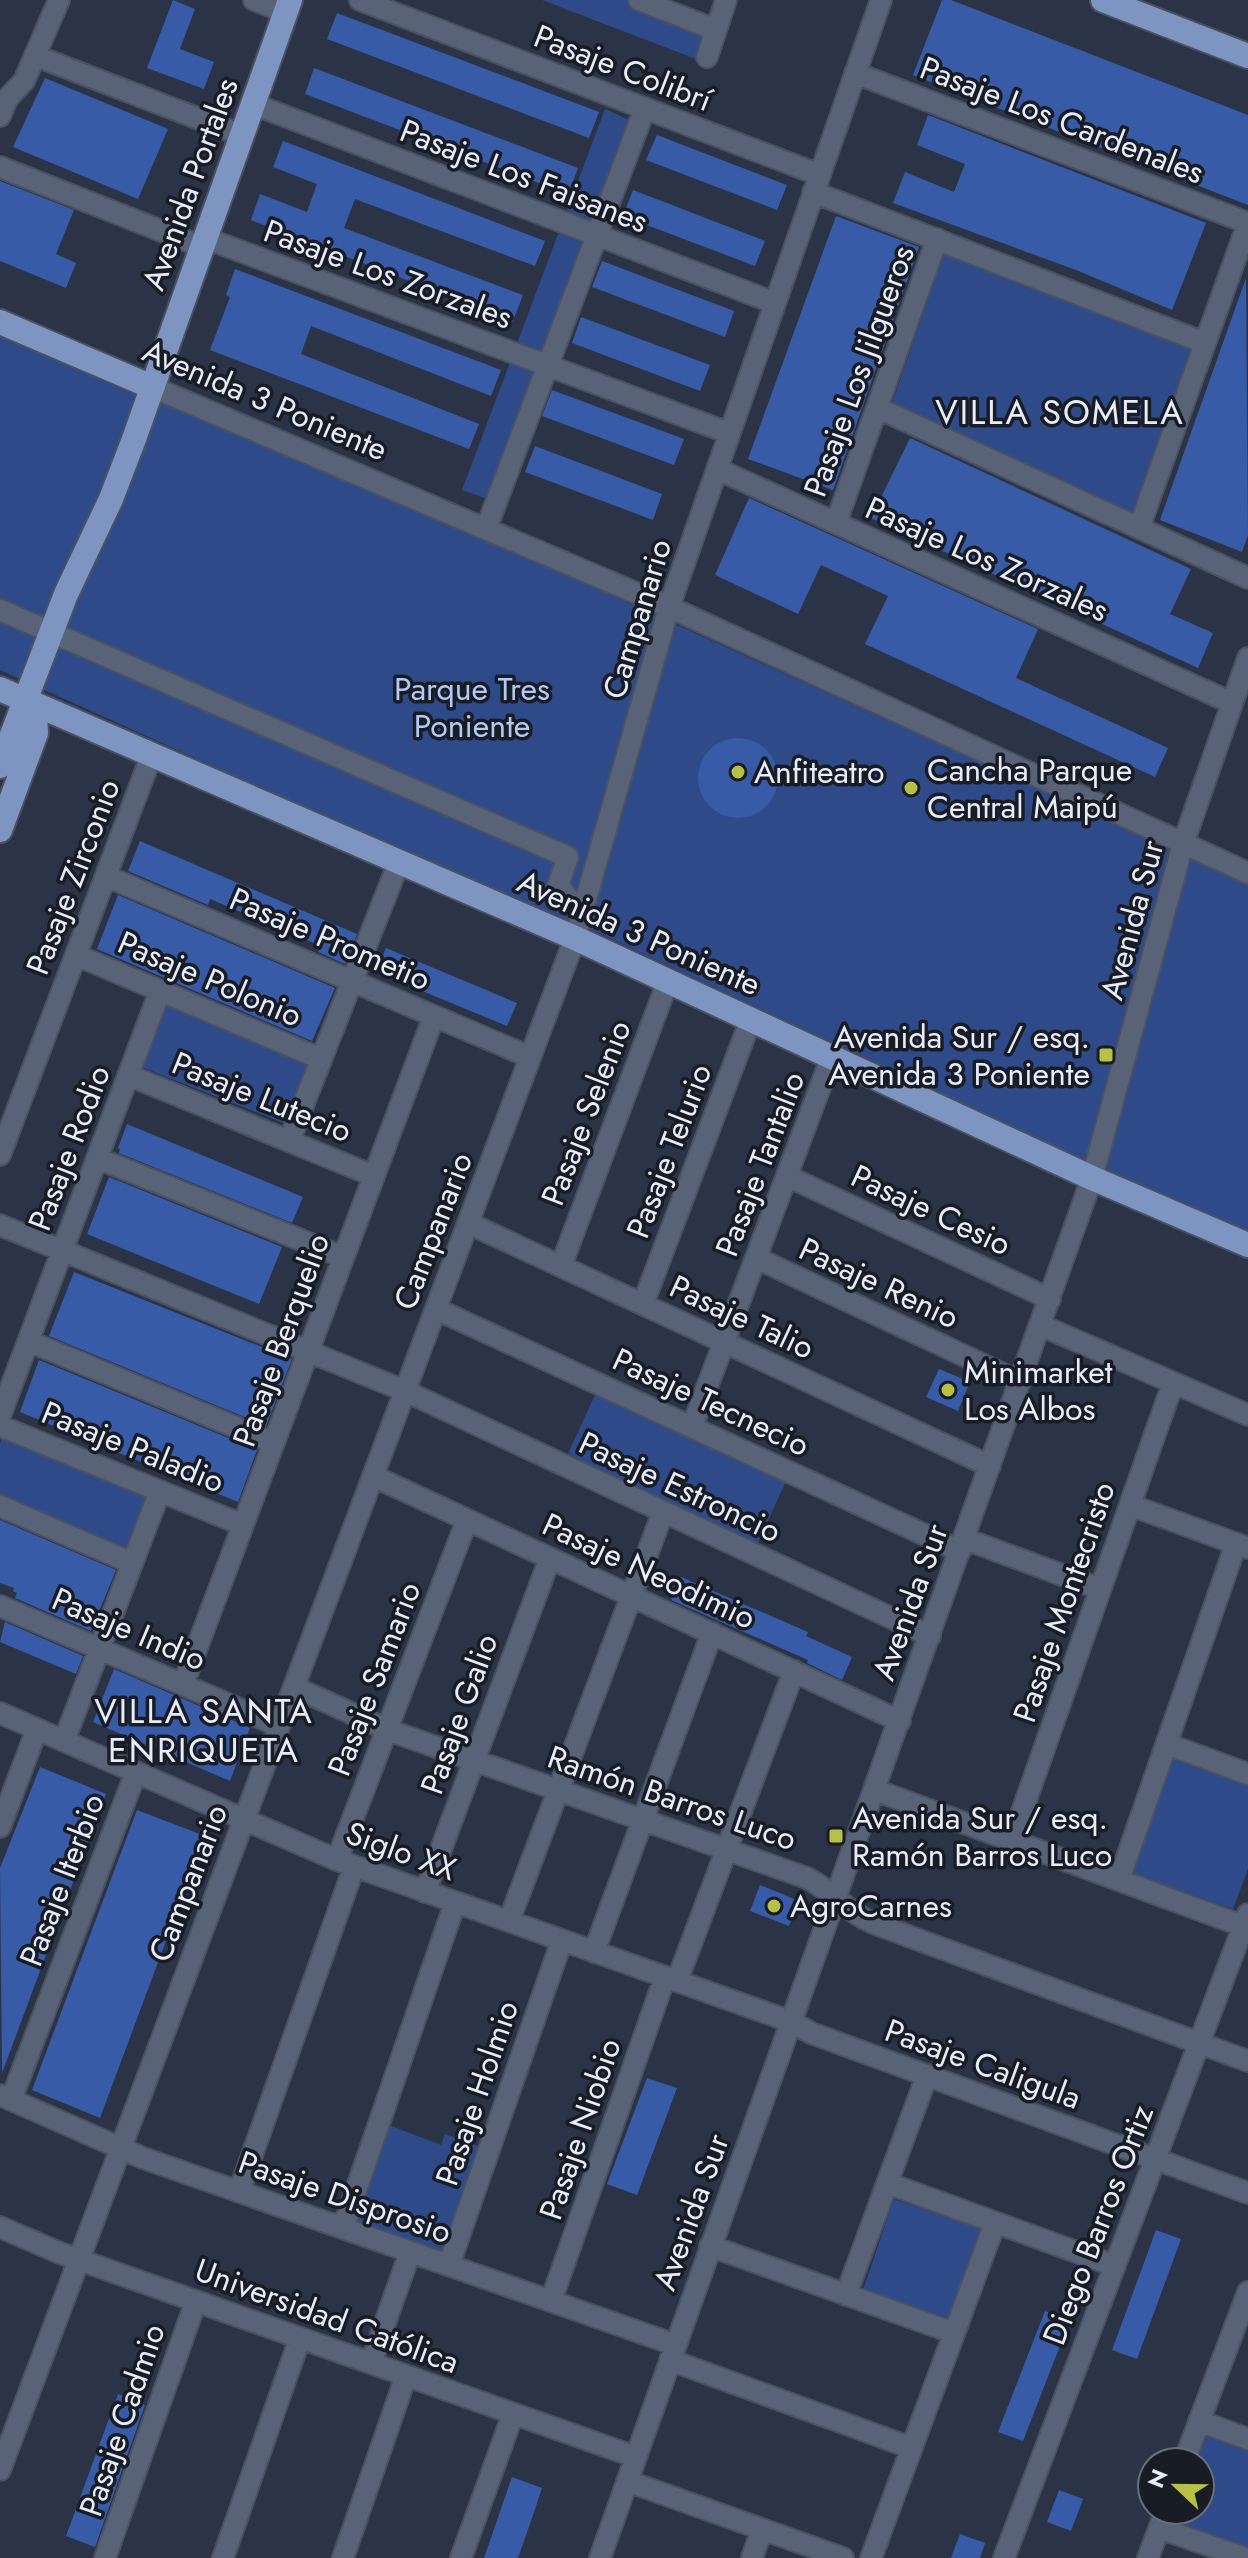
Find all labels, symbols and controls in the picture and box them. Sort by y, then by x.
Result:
street label: Pasaje Colibrí [527,13,720,124]
street label: Pasaje Los Cardenales [913,45,1211,195]
street label: Avenida Portales [130,71,250,297]
street label: Pasaje Los Faisanes [393,108,655,244]
street label: Pasaje Los Zorzales [257,208,519,340]
street label: Pasaje Los Jilgueros [792,239,926,503]
street label: Avenida 3 Poniente [136,328,394,472]
district label: VILLA SOMELA [935,388,1185,437]
street label: Pasaje Los Zorzales [858,485,1116,633]
street label: Campanario [591,533,683,705]
park label: Parque Tres Poniente [394,666,550,749]
place label: Cancha Parque Central Maipú [927,747,1132,830]
place label: Anfiteatro [754,749,885,795]
marker: Anfiteatro [729,763,747,781]
street label: Pasaje Zirconio [15,773,131,981]
marker: Cancha Parque Central Maipú [902,779,920,797]
street label: Avenida Sur [1089,835,1175,1005]
street label: Avenida 3 Poniente [510,859,768,1007]
street label: Pasaje Prometio [222,876,438,1002]
street label: Pasaje Polonio [111,920,309,1038]
street label: Pasaje Selenio [530,1014,642,1212]
place label: Avenida Sur / esq. Avenida 3 Poniente [828,1014,1090,1097]
street label: Pasaje Lutecio [165,1040,359,1154]
marker: Avenida Sur / esq. Avenida 3 Poniente [1097,1046,1115,1064]
street label: Pasaje Telurio [615,1057,723,1245]
street label: Pasaje Rodio [16,1059,122,1237]
street label: Pasaje Tantalio [704,1065,816,1263]
street label: Campanario [382,1146,484,1316]
street label: Pasaje Cesio [844,1153,1018,1267]
street label: Pasaje Renio [792,1226,966,1340]
street label: Pasaje Berquelio [221,1227,341,1453]
street label: Pasaje Talio [662,1263,822,1371]
street label: Pasaje Tecnecio [605,1336,817,1468]
place label: Minimarket Los Albos [964,1349,1113,1432]
marker: Minimarket Los Albos [939,1381,957,1399]
street label: Pasaje Paladio [35,1390,231,1504]
street label: Pasaje Estroncio [571,1420,789,1554]
street label: Pasaje Montecristo [1001,1476,1127,1728]
street label: Pasaje Neodimio [535,1501,763,1641]
street label: Avenida Sur [860,1517,960,1687]
street label: Pasaje Samario [316,1575,432,1783]
street label: Pasaje Indio [45,1576,213,1682]
street label: Pasaje Galio [409,1627,509,1801]
district label: VILLA SANTA ENRIQUETA [94,1687,314,1775]
street label: Ramón Barros Luco [542,1734,802,1862]
street label: Pasaje Iterbio [8,1787,116,1973]
place label: Avenida Sur / esq. Ramón Barros Luco [852,1795,1112,1878]
street label: Campanario [137,1798,239,1968]
street label: Siglo XX [340,1810,463,1892]
marker: Avenida Sur / esq. Ramón Barros Luco [827,1827,845,1845]
place label: AgroCarnes [790,1883,952,1929]
marker: AgroCarnes [765,1897,783,1915]
street label: Pasaje Holmio [424,1994,530,2192]
street label: Pasaje Caligula [879,2007,1087,2121]
street label: Pasaje Niobio [527,2032,633,2226]
street label: Diego Barros Ortiz [1031,2098,1165,2352]
street label: Avenida Sur [641,2127,741,2297]
street label: Pasaje Disprosio [232,2139,458,2255]
street label: Universidad Católica [189,2247,465,2385]
street label: Pasaje Cadmio [68,2318,176,2522]
north arrow [1136,2446,1216,2526]
text: N [1139,2464,1176,2493]

